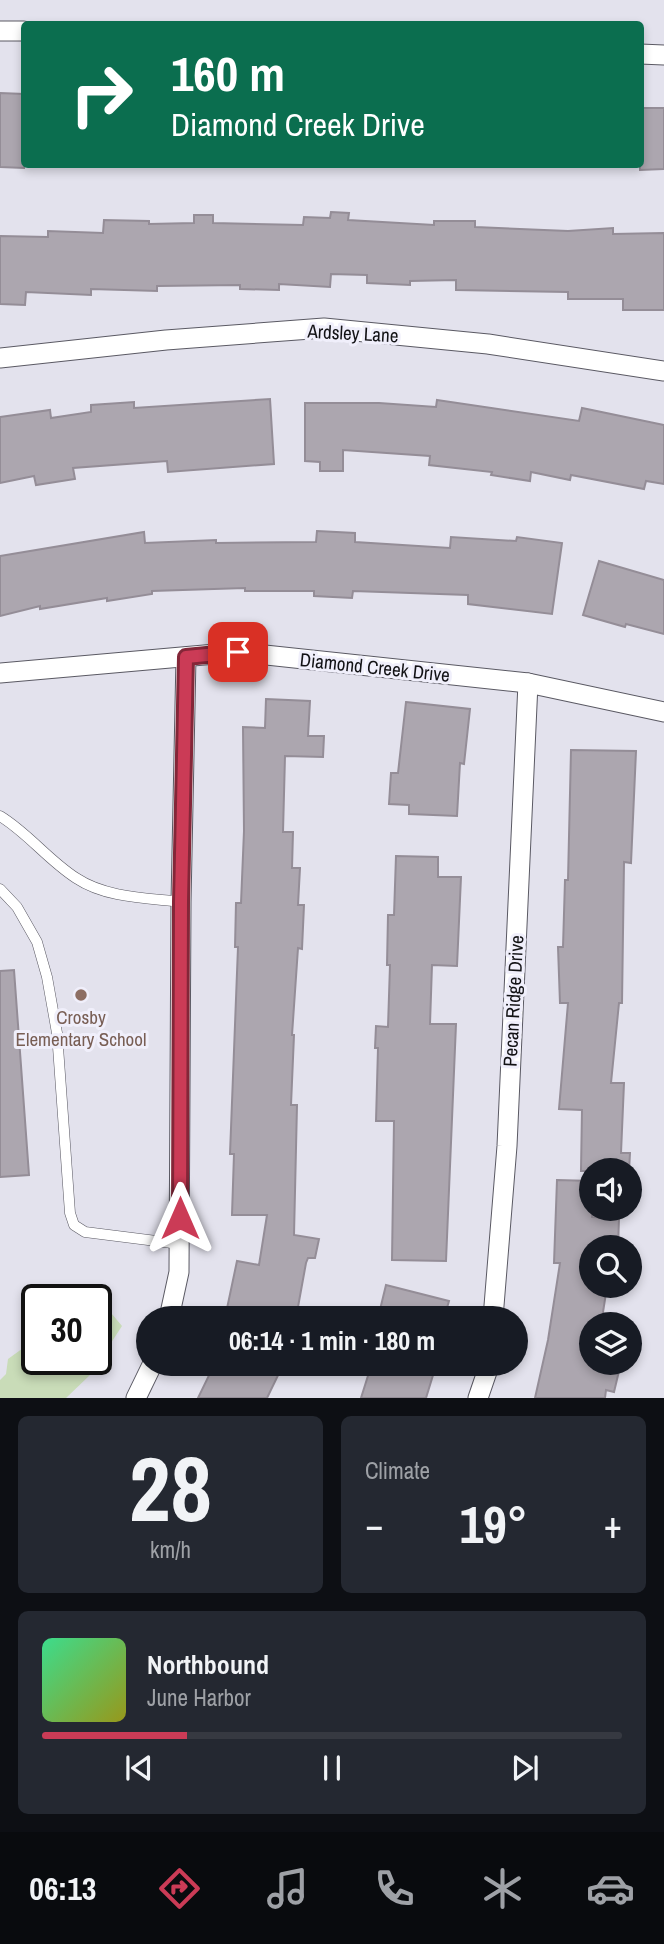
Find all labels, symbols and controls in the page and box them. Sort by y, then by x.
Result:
text: 160 m [171,40,285,106]
icon: right [56,49,147,140]
text: Diamond Creek Drive [171,103,425,146]
street label: Ardsley Lane [306,318,399,348]
pin [208,622,268,682]
icon: arrive [219,633,257,671]
street label: Diamond Creek Drive [299,646,451,688]
street label: Pecan Ridge Drive [497,935,529,1067]
marker: Crosby Elementary School [73,987,89,1003]
place label: Crosby Elementary School [16,1004,146,1052]
map controls [579,1158,642,1375]
button: sound [579,1158,642,1221]
position arrow [143,1181,217,1255]
button: search [579,1235,642,1298]
speed limit sign: 30 [21,1284,112,1375]
button: layers [579,1312,642,1375]
text: 06:14 · 1 min · 180 m [229,1323,435,1358]
text: 28 [129,1427,212,1549]
text: Climate [365,1455,430,1486]
text: 19° [459,1489,528,1559]
text: − [365,1499,383,1550]
text: + [604,1499,622,1550]
text: km/h [150,1534,191,1565]
text: Northbound [147,1647,269,1682]
text: June Harbor [147,1682,251,1713]
icon: previous [120,1749,158,1787]
icon: pause [313,1749,351,1787]
icon: next [506,1749,544,1787]
icon: directions [155,1864,204,1913]
icon: music [263,1864,312,1913]
icon: phone [370,1864,419,1913]
icon: climate [478,1864,527,1913]
icon: car [586,1864,635,1913]
text: 06:13 [29,1867,96,1910]

